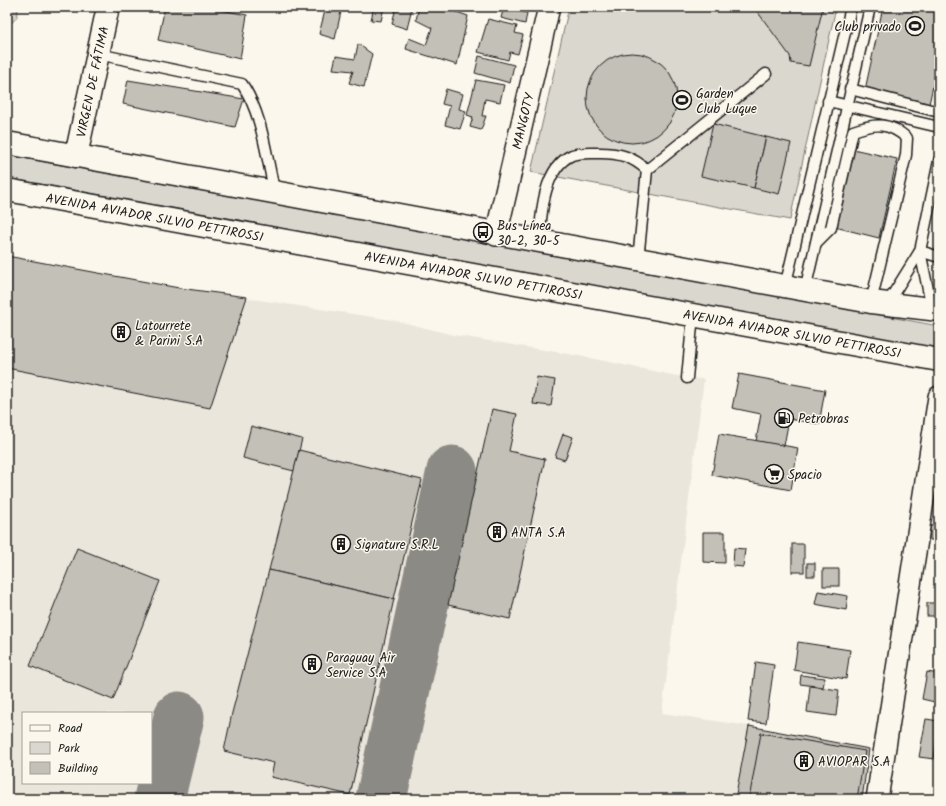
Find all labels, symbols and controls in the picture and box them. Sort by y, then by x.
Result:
sports icon: Club privado [904,15,926,37]
place label: Club privado [834,17,901,38]
street label: VIRGEN DE FÁTIMA [71,24,116,140]
place label: Garden Club Luque [696,84,757,120]
sports icon: Garden Club Luque [671,89,693,111]
street label: MANGOTY [507,91,541,152]
street label: AVENIDA AVIADOR SILVIO PETTIROSSI [44,188,265,249]
place label: Bus Línea 30-2, 30-5 [497,216,561,252]
bus stop icon: Bus Línea 30-2, 30-5 [472,221,494,243]
street label: AVENIDA AVIADOR SILVIO PETTIROSSI [362,246,584,307]
street label: AVENIDA AVIADOR SILVIO PETTIROSSI [681,305,902,365]
place label: Latourrete & Parini S.A [135,316,203,352]
building icon: Latourrete & Parini S.A [110,321,132,343]
fuel station icon: Petrobras [773,407,795,429]
place label: Petrobras [798,409,849,430]
supermarket icon: Spacio [763,463,785,485]
place label: Spacio [788,465,822,486]
building icon: ANTA S.A [486,521,508,543]
place label: ANTA S.A [511,523,566,544]
building icon: Signature S.R.L [330,533,352,555]
place label: Signature S.R.L [355,535,439,556]
place label: Paraguay Air Service S.A [326,648,395,684]
building icon: Paraguay Air Service S.A [301,653,323,675]
legend [22,712,152,784]
text: Road [58,719,83,738]
text: Park [58,739,80,758]
building icon: AVIOPAR S.A [793,750,815,772]
place label: AVIOPAR S.A [818,752,891,773]
text: Building [58,759,98,778]

